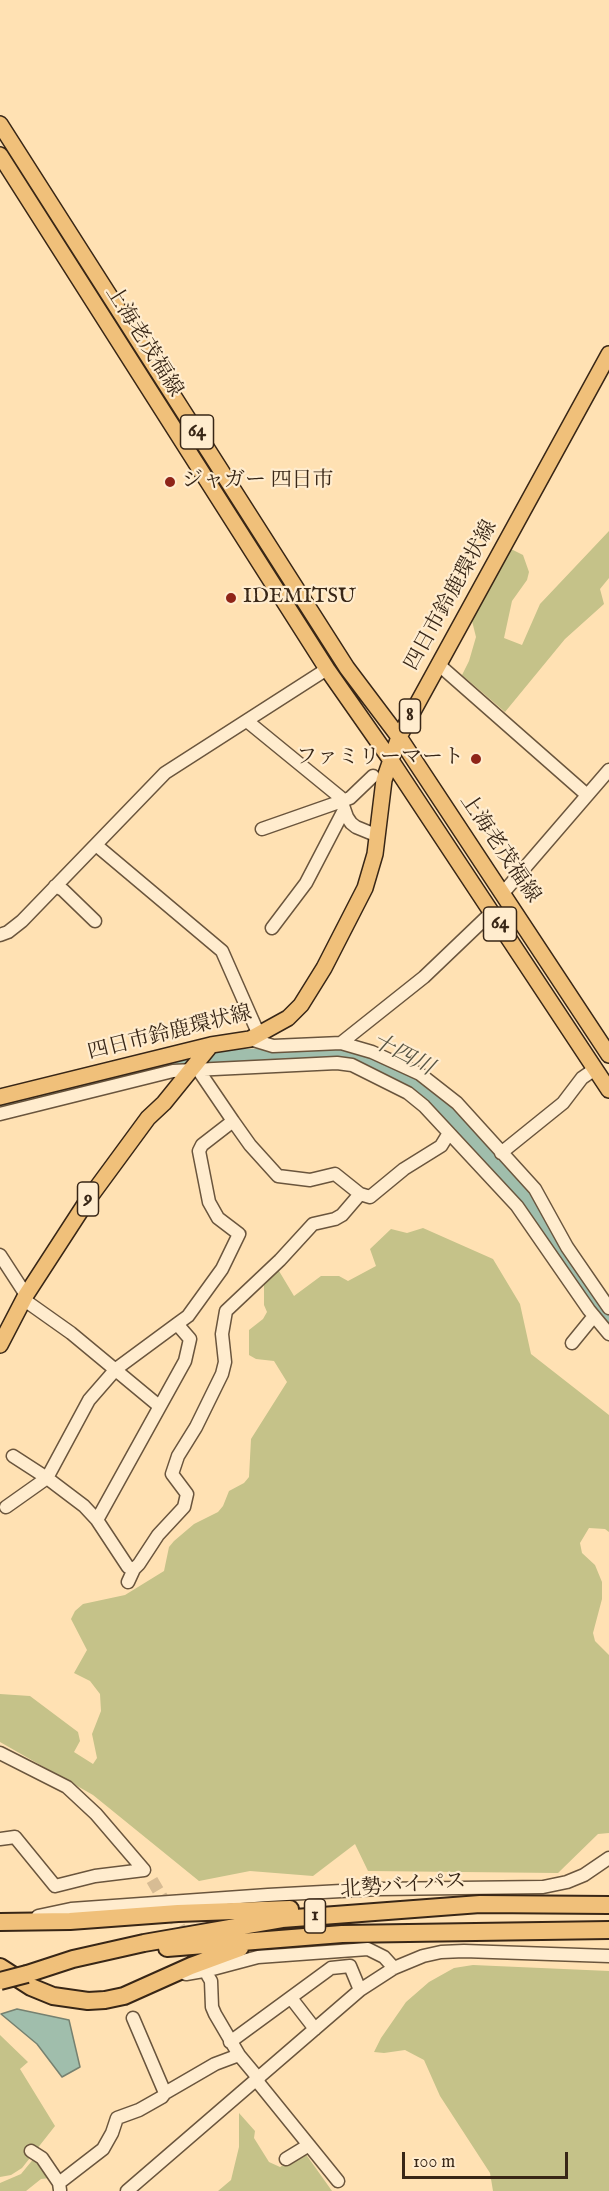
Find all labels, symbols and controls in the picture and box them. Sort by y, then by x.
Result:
street label: 上海老茂福線 [99,282,187,402]
road number: 64 [180,415,214,449]
place label: ジャガー 四日市 [182,469,334,495]
marker: ジャガー 四日市 [163,475,177,489]
street label: 四日市鈴鹿環状線 [400,516,504,676]
place label: IDEMITSU [243,585,356,611]
marker: IDEMITSU [224,591,238,605]
road number: 8 [400,699,420,733]
place label: ファミリーマート [296,746,464,772]
marker: ファミリーマート [469,752,483,766]
street label: 上海老茂福線 [453,790,545,908]
road number: 64 [484,907,516,941]
street label: 四日市鈴鹿環状線 [85,1001,255,1067]
water label: 十四川 [367,1029,437,1083]
road number: 9 [78,1182,98,1216]
street label: 北勢バイパス [339,1870,467,1904]
road number: 1 [304,1899,326,1933]
scale bar [405,2140,572,2178]
text: 100 m [413,2151,455,2174]

